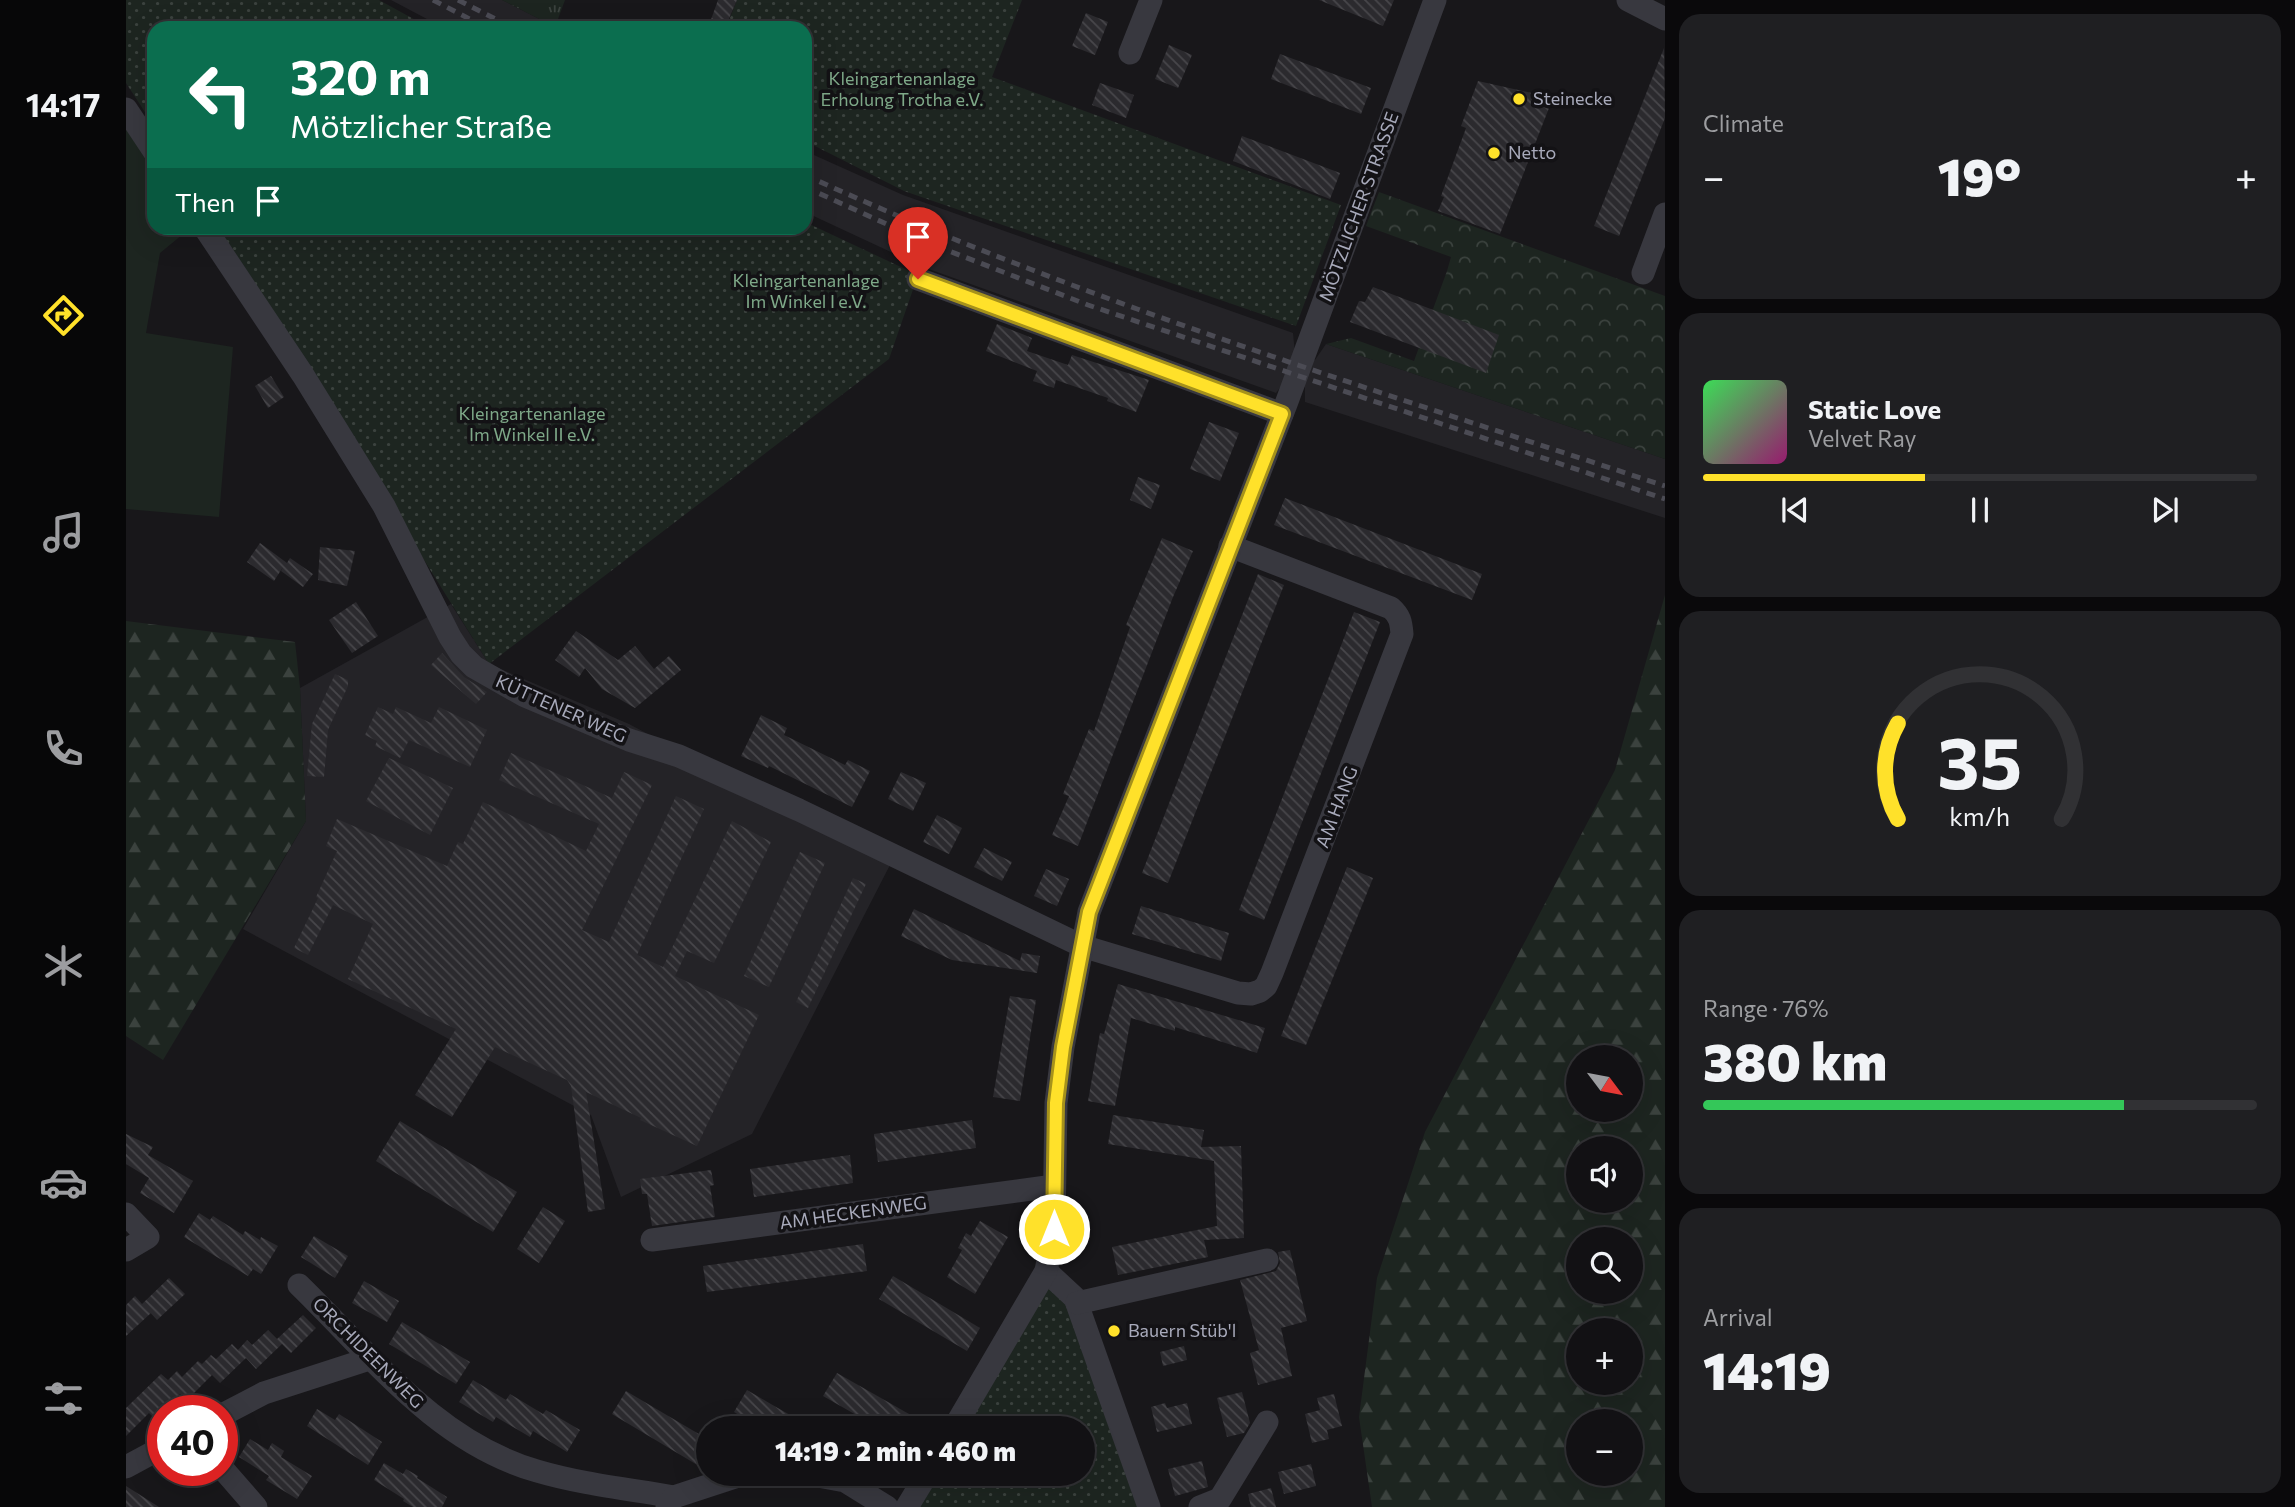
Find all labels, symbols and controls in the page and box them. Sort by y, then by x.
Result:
text: 320 m [290,45,431,105]
icon: left [175,49,266,140]
park label: Kleingartenanlage Erholung Trotha e.V. [820,67,984,110]
text: 14:17 [26,84,100,124]
place label: Steinecke [1533,87,1612,109]
marker: Steinecke [1511,91,1527,107]
text: Mötzlicher Straße [290,105,552,145]
street label: MÖTZLICHER STRASSE [1313,109,1403,304]
text: Climate [1703,109,1784,137]
place label: Netto [1508,141,1556,163]
text: 19° [1938,143,2021,207]
marker: Netto [1486,145,1502,161]
text: − [1703,152,1725,199]
text: + [2235,152,2257,199]
icon: arrive [249,182,287,220]
text: Then [175,186,235,217]
pin [888,207,948,279]
icon: arrive [899,218,937,256]
park label: Kleingartenanlage Im Winkel I e.V. [732,269,880,312]
icon: directions [39,291,88,340]
text: Static Love [1808,393,1941,424]
park label: Kleingartenanlage Im Winkel II e.V. [458,402,606,445]
text: Velvet Ray [1808,424,1916,452]
icon: previous [1776,491,1814,529]
icon: pause [1961,491,1999,529]
icon: next [2146,491,2184,529]
icon: music [39,508,88,557]
street label: KÜTTENER WEG [493,669,630,747]
text: 35 [1938,716,2022,805]
icon: phone [39,724,88,773]
street label: AM HANG [1310,763,1362,851]
text: km/h [1950,801,2010,831]
icon: climate [39,941,88,990]
text: Range · 76% [1703,994,1828,1022]
text: 380 km [1703,1028,1887,1092]
north arrow [1566,1045,1643,1122]
map controls [1566,1045,1643,1486]
button: sound [1566,1136,1643,1213]
icon: car [39,1158,88,1207]
street label: AM HECKENWEG [778,1191,928,1233]
position arrow [1017,1192,1091,1266]
button: search [1566,1227,1643,1304]
street label: ORCHIDEENWEG [309,1292,429,1412]
text: Arrival [1703,1303,1773,1331]
button: + [1566,1318,1643,1395]
place label: Bauern Stüb'l [1128,1319,1236,1341]
marker: Bauern Stüb'l [1106,1323,1122,1339]
text: 14:19 [1703,1337,1831,1401]
icon: filters [39,1374,88,1423]
speed limit sign: 40 [147,1395,238,1486]
button: − [1566,1409,1643,1486]
text: 14:19 · 2 min · 460 m [775,1435,1016,1466]

